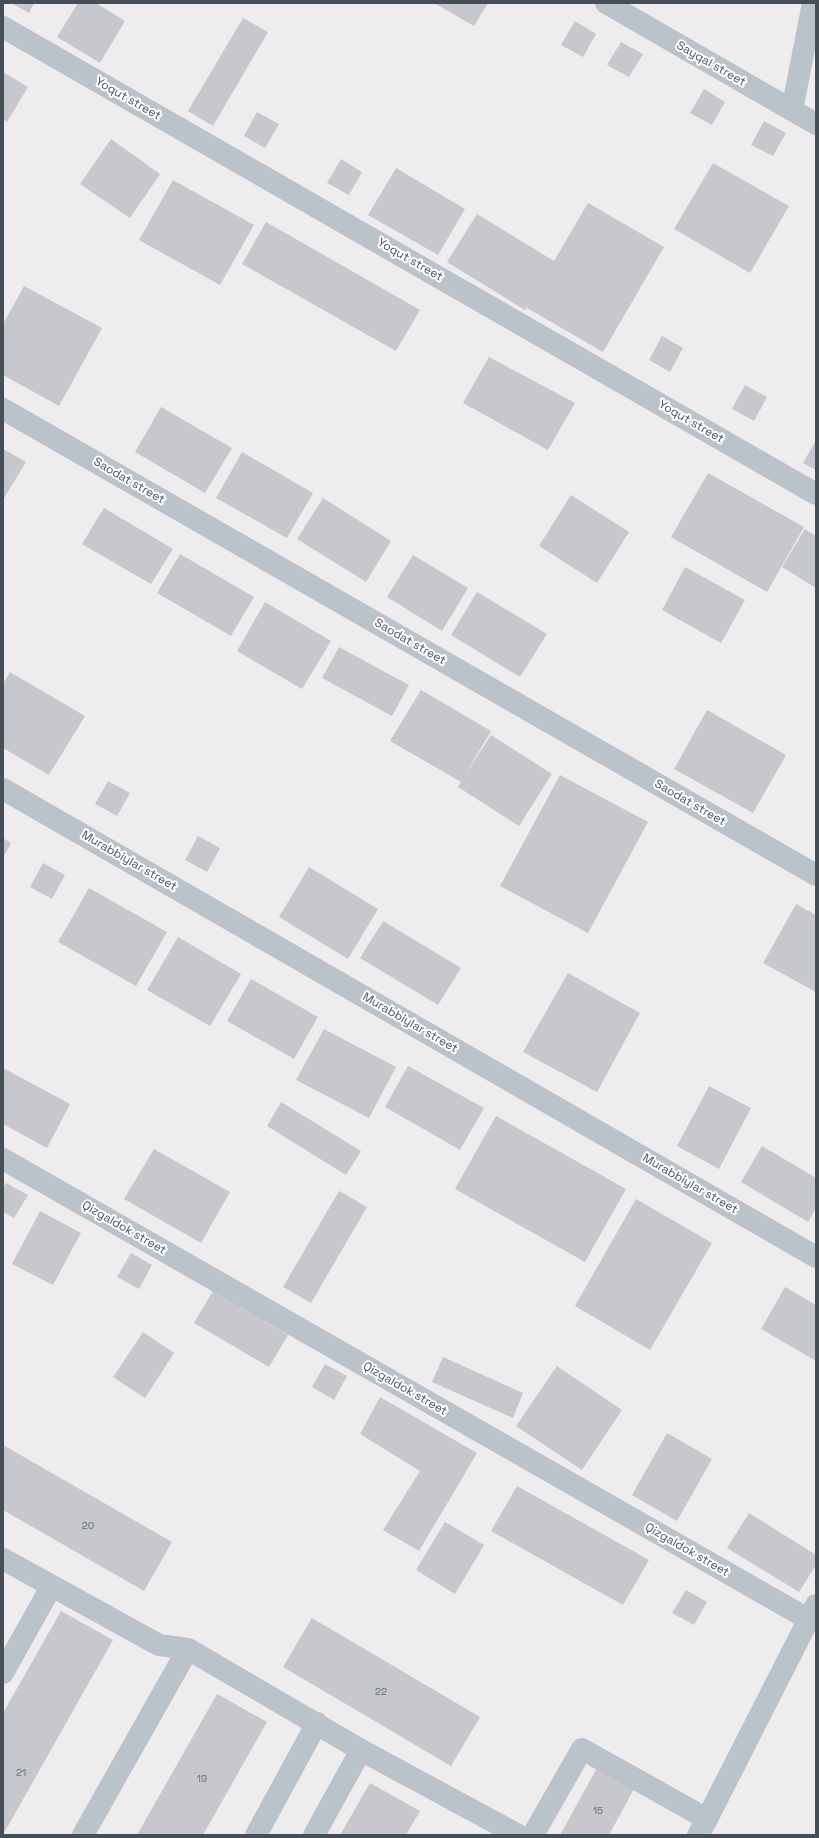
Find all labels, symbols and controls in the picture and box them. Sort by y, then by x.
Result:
street label: Sayqal street [674,38,748,90]
street label: Yoqut street [93,75,163,123]
street label: Yoqut street [375,236,445,284]
street label: Yoqut street [656,398,726,446]
street label: Saodat street [91,455,167,507]
street label: Saodat street [372,616,448,668]
street label: Saodat street [652,777,728,829]
street label: Murabbiylar street [79,828,179,894]
street label: Murabbiylar street [360,990,460,1056]
street label: Murabbiylar street [640,1151,740,1217]
street label: Qizgaldok street [79,1198,169,1258]
street label: Qizgaldok street [360,1359,450,1419]
house number: 20 [82,1520,94,1532]
street label: Qizgaldok street [642,1520,732,1580]
house number: 22 [375,1686,387,1698]
house number: 21 [16,1767,26,1779]
house number: 19 [197,1773,207,1785]
house number: 15 [593,1805,603,1817]

